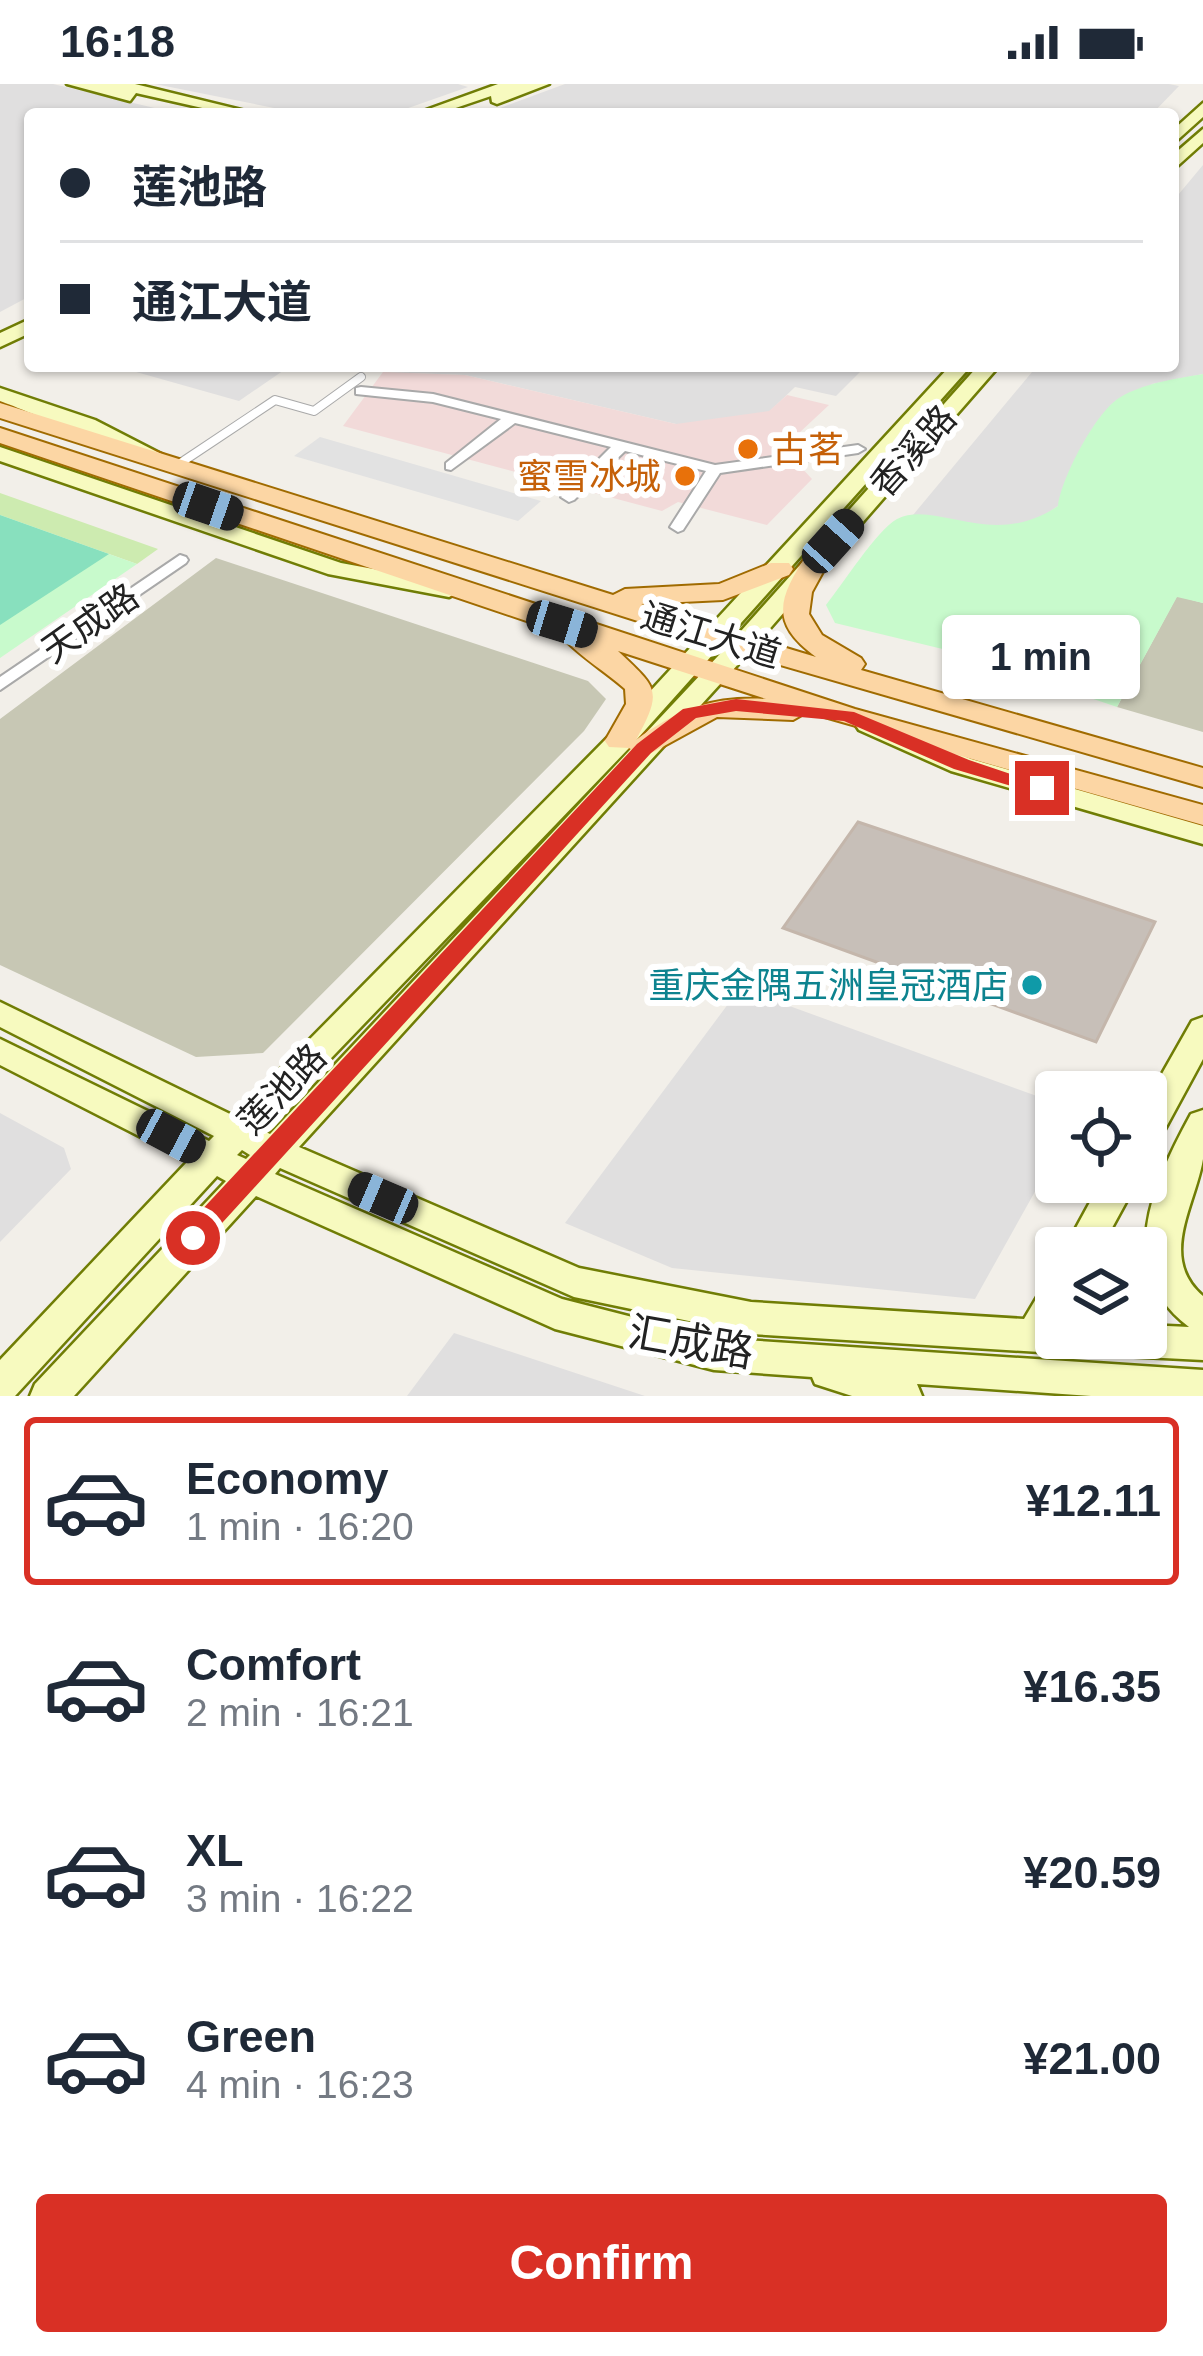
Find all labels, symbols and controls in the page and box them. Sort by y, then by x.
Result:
text: 16:18 [60,16,175,67]
text: 莲池路 [132,162,267,213]
text: 通江大道 [132,277,312,328]
street label: 香溪路 [862,397,964,505]
place label: 古茗 [772,429,844,470]
marker: 古茗 [735,436,761,462]
place label: 蜜雪冰城 [517,456,661,497]
marker: 蜜雪冰城 [672,463,698,489]
car [168,477,248,535]
car [796,502,870,580]
street label: 天成路 [34,575,146,671]
street label: 通江大道 [636,594,786,676]
car [522,596,602,652]
callout: 1 min [943,614,1141,698]
text: 1 min [990,635,1092,678]
route end [1015,761,1069,815]
place label: 重庆金隅五洲皇冠酒店 [648,965,1008,1006]
marker: 重庆金隅五洲皇冠酒店 [1019,972,1045,998]
street label: 莲池路 [230,1036,334,1142]
map controls [1035,1071,1167,1359]
button: locate [1035,1071,1167,1203]
car [131,1103,211,1169]
car [343,1167,423,1229]
route start [166,1211,220,1265]
button: layers [1035,1227,1167,1359]
street label: 汇成路 [625,1308,757,1376]
icon: car [42,1447,150,1555]
text: Economy [186,1453,389,1504]
text: ¥12.11 [1026,1475,1161,1526]
text: 1 min · 16:20 [186,1505,414,1548]
icon: car [42,1633,150,1741]
text: Comfort [186,1639,361,1690]
text: ¥16.35 [1023,1661,1161,1712]
text: 2 min · 16:21 [186,1691,414,1734]
icon: car [42,1819,150,1927]
text: XL [186,1825,244,1876]
text: ¥20.59 [1023,1847,1161,1898]
text: 3 min · 16:22 [186,1877,414,1920]
icon: car [42,2005,150,2113]
text: Green [186,2011,316,2062]
text: ¥21.00 [1023,2033,1161,2084]
text: 4 min · 16:23 [186,2063,414,2106]
button: Confirm [36,2194,1167,2332]

